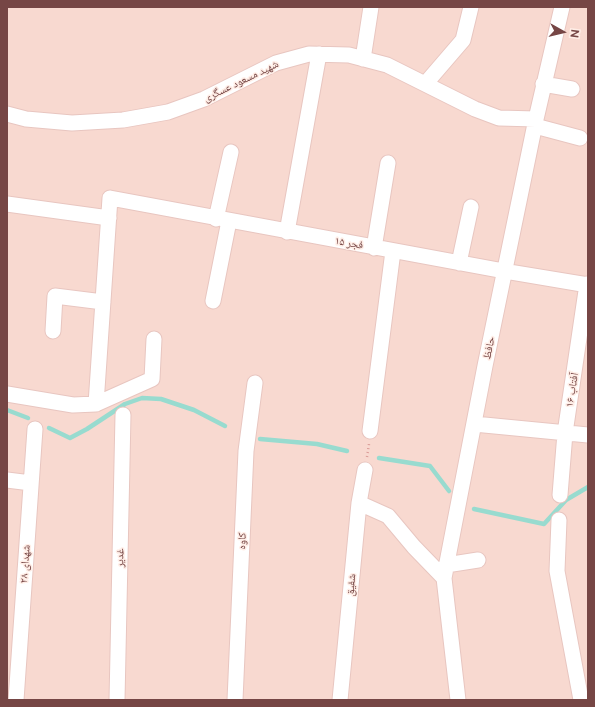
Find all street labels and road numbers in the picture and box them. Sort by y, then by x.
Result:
street label: شهید مسعود عسگری [201,57,281,105]
street label: فجر ۱۵ [334,234,364,252]
street label: حافظ [480,335,498,361]
street label: آفتاب ۱۶ [563,372,581,408]
street label: کاوه [235,532,249,550]
street label: شهدای ۲۸ [17,544,33,584]
street label: غدیر [113,548,127,568]
street label: شفیق [343,573,359,597]

